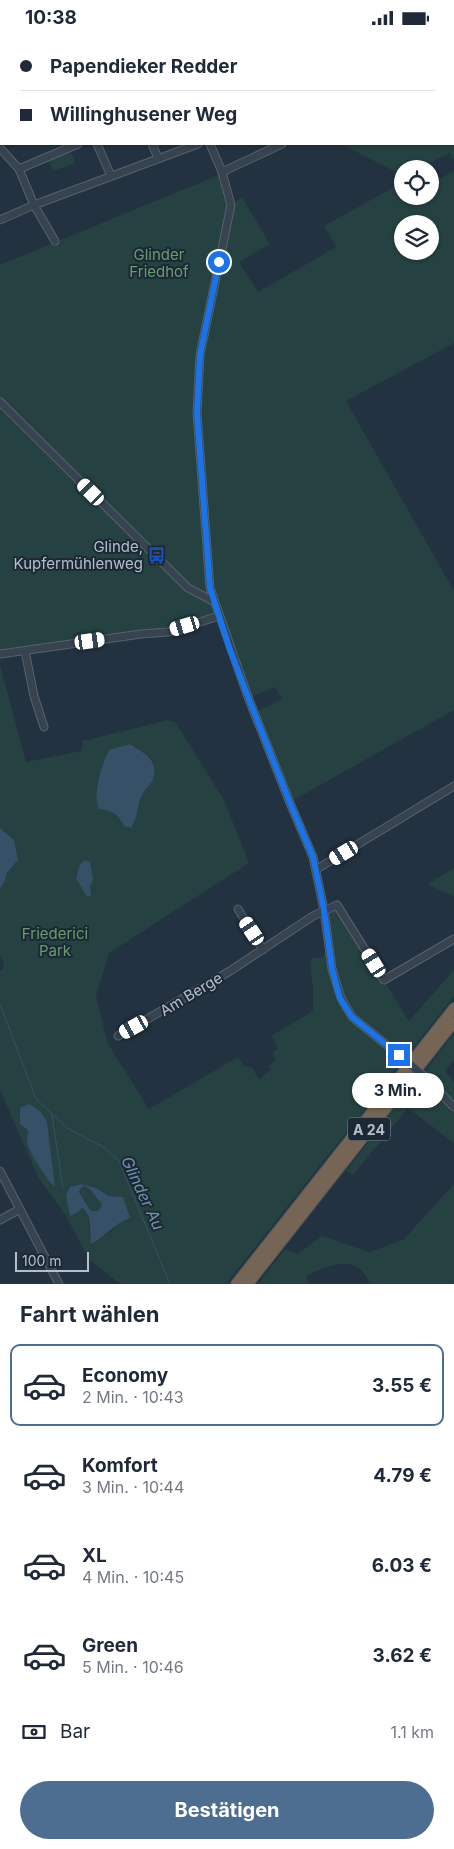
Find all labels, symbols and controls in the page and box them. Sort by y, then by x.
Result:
text: 10:38 [25,6,77,29]
text: Papendieker Redder [50,55,237,78]
text: Willinghusener Weg [50,103,237,126]
map controls [394,160,439,260]
button: locate [394,160,439,205]
button: layers [394,215,439,260]
park label: Glinder Friedhof [129,245,189,281]
route start [208,251,230,273]
car [75,476,106,508]
place label: Glinde, Kupfermühlenweg [14,537,143,573]
bus stop icon: Glinde, Kupfermühlenweg [147,545,167,565]
car [168,614,201,638]
car [74,631,105,651]
car [327,839,360,867]
car [237,914,266,948]
park label: Friederici Park [22,924,88,960]
car [359,946,388,980]
street label: Am Berge [156,968,226,1020]
car [117,1013,150,1041]
route end [388,1044,410,1066]
callout: 3 Min. [353,1073,445,1107]
text: 3 Min. [374,1080,422,1100]
road number: A 24 [348,1117,390,1141]
water label: Glinder Au [117,1153,169,1233]
scale bar [15,1249,89,1272]
text: 100 m [22,1252,62,1269]
text: Fahrt wählen [20,1301,160,1327]
icon: car [22,1363,67,1408]
text: Economy [82,1364,168,1387]
text: 3.55 € [372,1374,432,1397]
text: 2 Min. · 10:43 [82,1387,184,1407]
icon: car [22,1453,67,1498]
text: Komfort [82,1454,158,1477]
text: 4.79 € [373,1464,432,1487]
text: 3 Min. · 10:44 [82,1477,184,1497]
icon: car [22,1543,67,1588]
text: XL [82,1544,107,1567]
text: 6.03 € [372,1554,432,1577]
text: 4 Min. · 10:45 [82,1567,184,1587]
icon: car [22,1633,67,1678]
text: Green [82,1634,138,1657]
text: 3.62 € [373,1644,432,1667]
text: 5 Min. · 10:46 [82,1657,184,1677]
icon: cash [20,1718,48,1746]
text: Bar [60,1720,90,1743]
text: 1.1 km [390,1722,434,1742]
button: Bestätigen [20,1781,434,1839]

